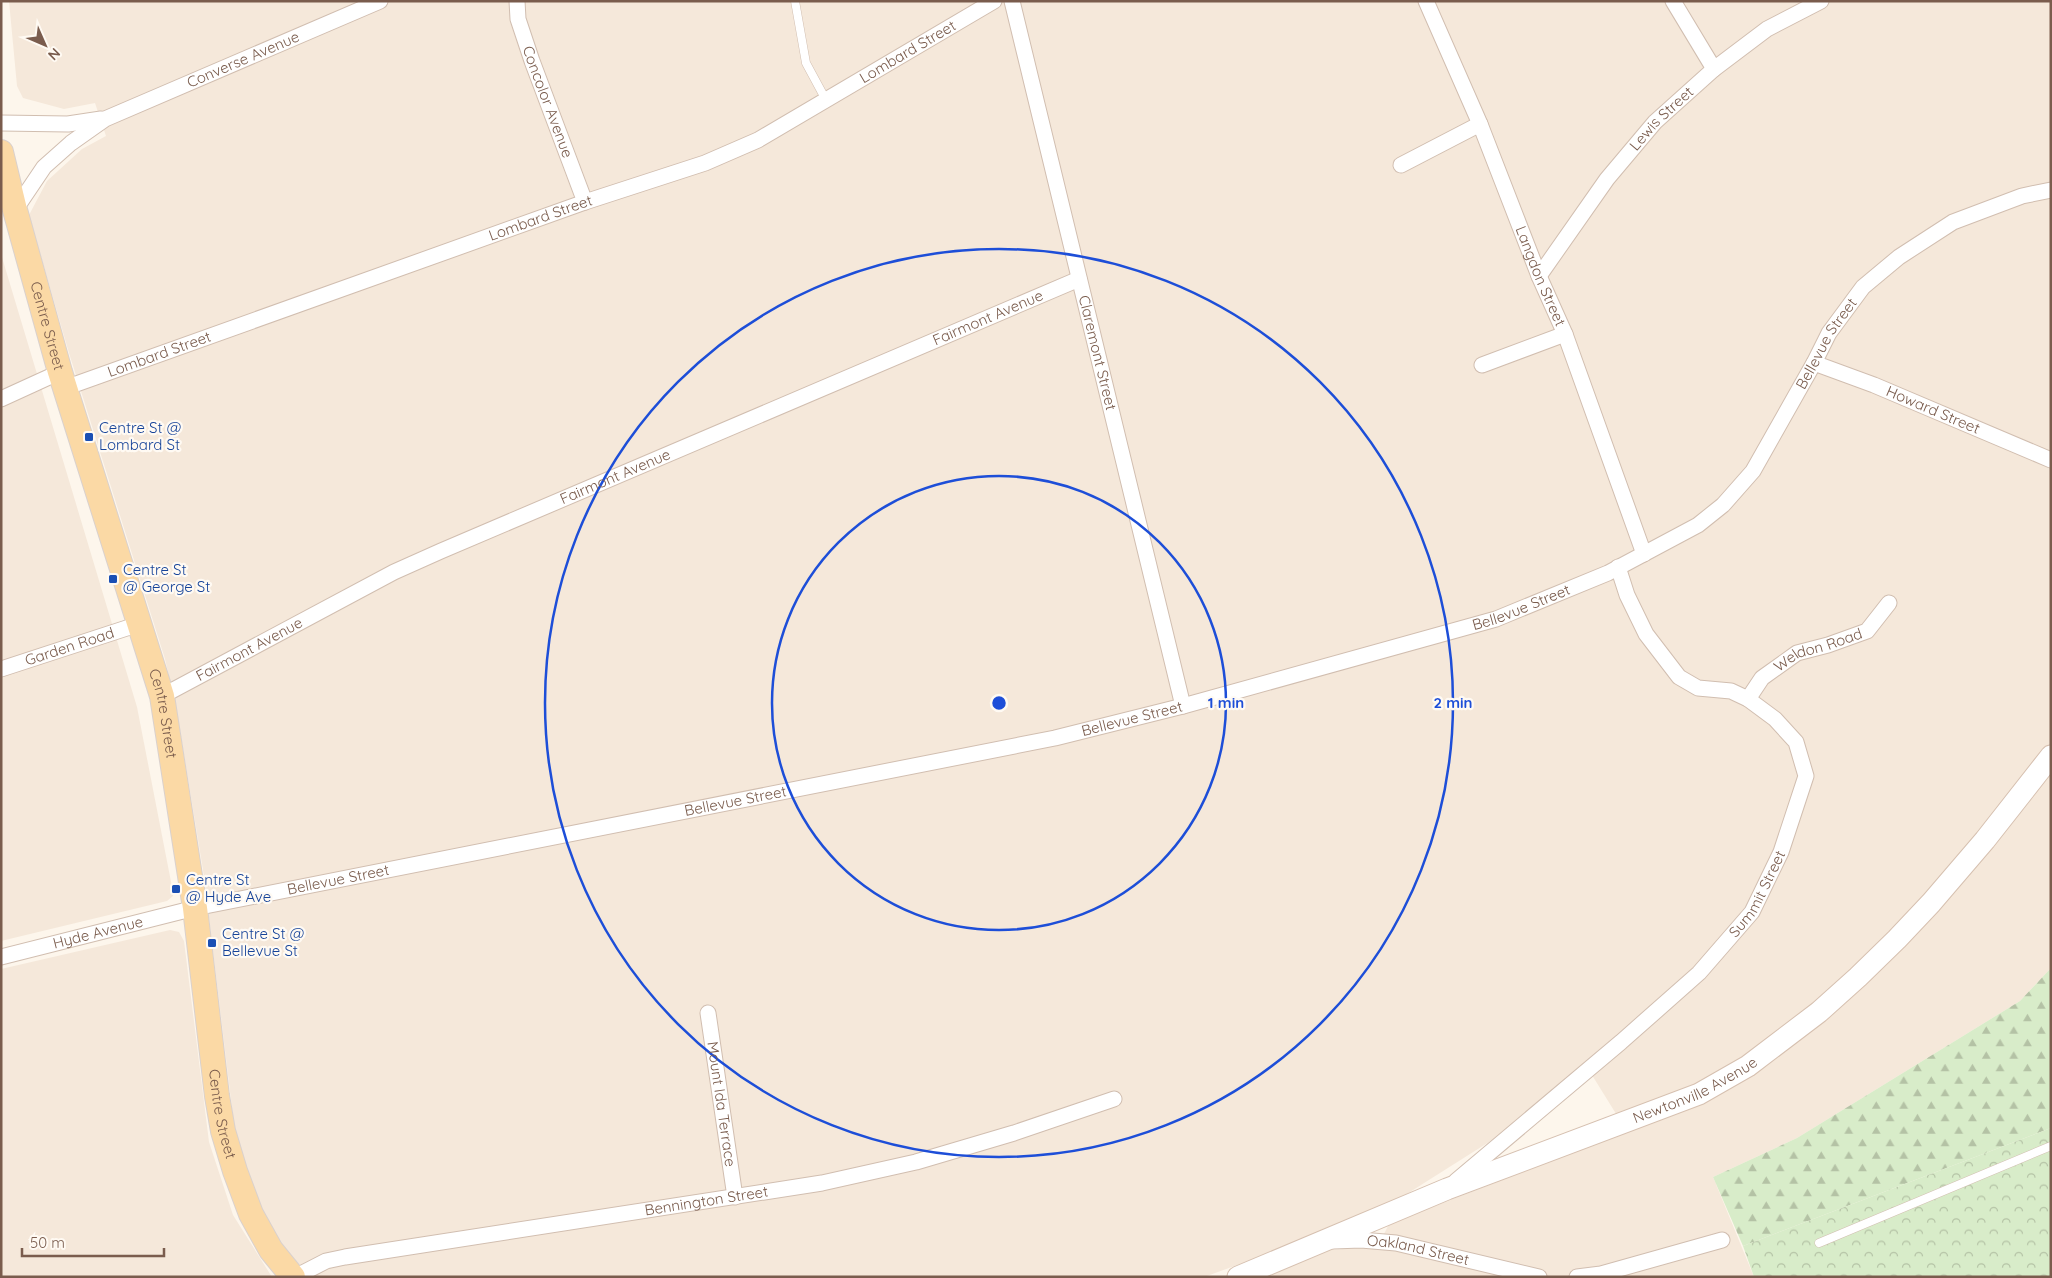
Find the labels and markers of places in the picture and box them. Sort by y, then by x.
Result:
place label: Centre St @ Lombard St [99,418,181,454]
marker: Centre St @ Lombard St [83,431,95,443]
place label: Centre St @ George St [123,560,210,596]
marker: Centre St @ George St [107,573,119,585]
centre of rings [990,694,1008,712]
place label: Centre St @ Hyde Ave [186,870,271,906]
marker: Centre St @ Hyde Ave [170,883,182,895]
place label: Centre St @ Bellevue St [222,924,304,960]
marker: Centre St @ Bellevue St [206,937,218,949]

